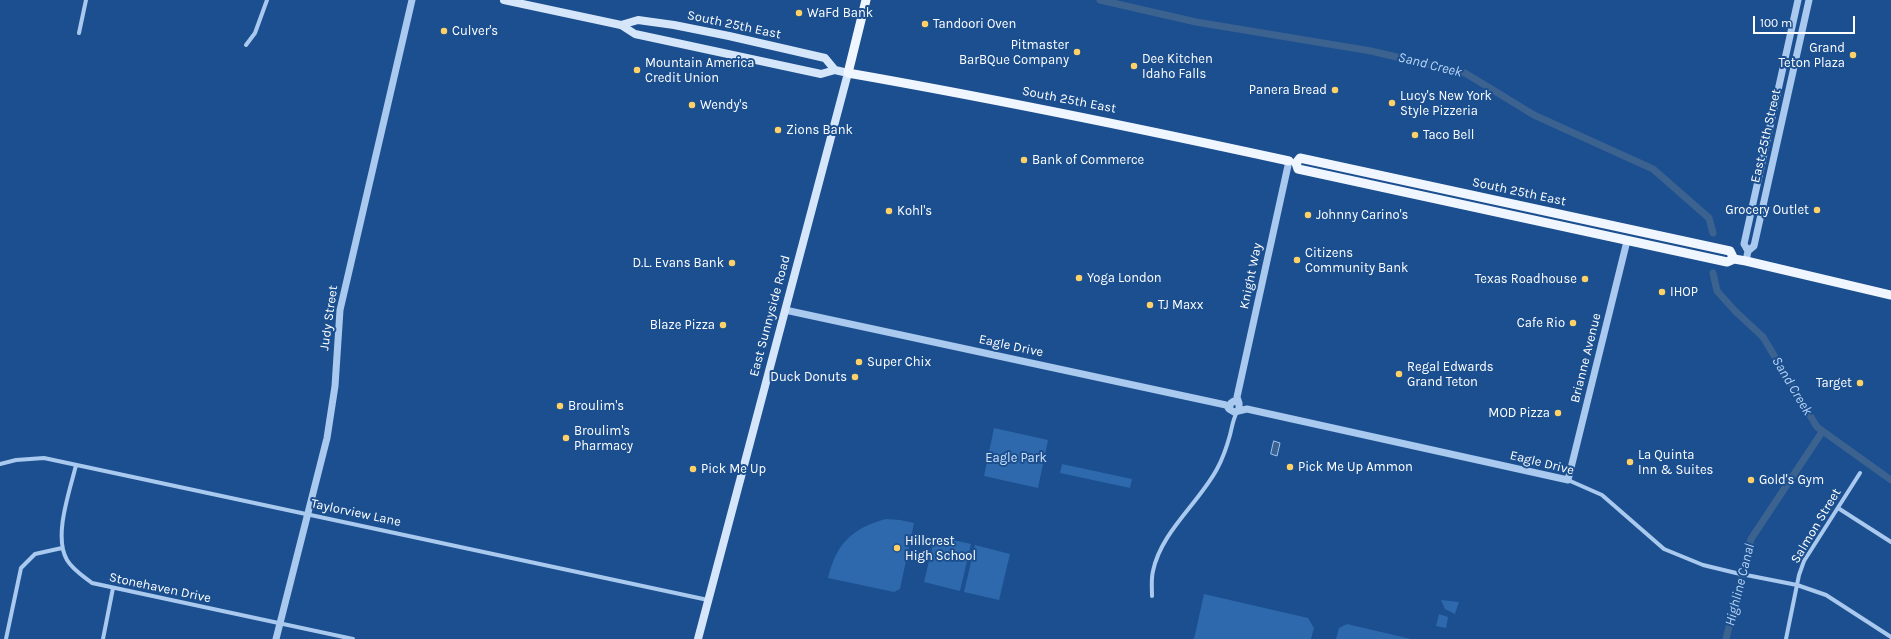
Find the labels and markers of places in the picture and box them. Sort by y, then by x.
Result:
place label: WaFd Bank [807,5,873,21]
marker: WaFd Bank [794,8,804,18]
place label: Tandoori Oven [933,16,1016,32]
marker: Tandoori Oven [920,19,930,29]
place label: Culver's [452,23,498,39]
marker: Culver's [439,26,449,36]
place label: Pitmaster BarBQue Company [959,37,1069,68]
place label: Grand Teton Plaza [1779,40,1845,71]
marker: Pitmaster BarBQue Company [1072,47,1082,57]
marker: Grand Teton Plaza [1848,50,1858,60]
place label: Dee Kitchen Idaho Falls [1142,51,1213,82]
place label: Mountain America Credit Union [645,55,754,86]
marker: Dee Kitchen Idaho Falls [1129,61,1139,71]
marker: Mountain America Credit Union [632,65,642,75]
place label: Panera Bread [1249,82,1327,98]
marker: Panera Bread [1330,85,1340,95]
place label: Lucy's New York Style Pizzeria [1400,88,1492,119]
place label: Wendy's [700,97,748,113]
marker: Lucy's New York Style Pizzeria [1387,98,1397,108]
marker: Wendy's [687,100,697,110]
place label: Zions Bank [786,122,853,138]
marker: Zions Bank [773,125,783,135]
place label: Taco Bell [1423,127,1474,143]
marker: Taco Bell [1410,130,1420,140]
place label: Bank of Commerce [1032,152,1144,168]
marker: Bank of Commerce [1019,155,1029,165]
place label: Grocery Outlet [1725,202,1809,218]
place label: Kohl's [897,203,932,219]
marker: Grocery Outlet [1812,205,1822,215]
marker: Kohl's [884,206,894,216]
place label: Johnny Carino's [1316,207,1408,223]
marker: Johnny Carino's [1303,210,1313,220]
place label: Citizens Community Bank [1305,245,1408,276]
place label: D.L. Evans Bank [632,255,724,271]
marker: Citizens Community Bank [1292,255,1302,265]
marker: D.L. Evans Bank [727,258,737,268]
place label: Yoga London [1087,270,1162,286]
place label: Texas Roadhouse [1475,271,1577,287]
marker: Yoga London [1074,273,1084,283]
marker: Texas Roadhouse [1580,274,1590,284]
place label: IHOP [1670,284,1698,300]
marker: IHOP [1657,287,1667,297]
place label: TJ Maxx [1158,297,1203,313]
marker: TJ Maxx [1145,300,1155,310]
place label: Cafe Rio [1517,315,1565,331]
place label: Blaze Pizza [650,317,715,333]
marker: Cafe Rio [1568,318,1578,328]
marker: Blaze Pizza [718,320,728,330]
place label: Super Chix [867,354,931,370]
marker: Super Chix [854,357,864,367]
place label: Regal Edwards Grand Teton [1407,359,1494,390]
place label: Duck Donuts [770,369,847,385]
marker: Regal Edwards Grand Teton [1394,369,1404,379]
marker: Duck Donuts [850,372,860,382]
place label: Target [1816,375,1852,391]
marker: Target [1855,378,1865,388]
place label: Broulim's [568,398,624,414]
marker: Broulim's [555,401,565,411]
place label: MOD Pizza [1488,405,1550,421]
marker: MOD Pizza [1553,408,1563,418]
place label: Broulim's Pharmacy [574,423,633,454]
marker: Broulim's Pharmacy [561,433,571,443]
place label: La Quinta Inn & Suites [1638,447,1713,478]
marker: La Quinta Inn & Suites [1625,457,1635,467]
place label: Pick Me Up Ammon [1298,459,1413,475]
place label: Pick Me Up [701,461,766,477]
marker: Pick Me Up Ammon [1285,462,1295,472]
marker: Pick Me Up [688,464,698,474]
place label: Gold's Gym [1759,472,1824,488]
marker: Gold's Gym [1746,475,1756,485]
place label: Hillcrest High School [905,533,976,564]
marker: Hillcrest High School [892,543,902,553]

